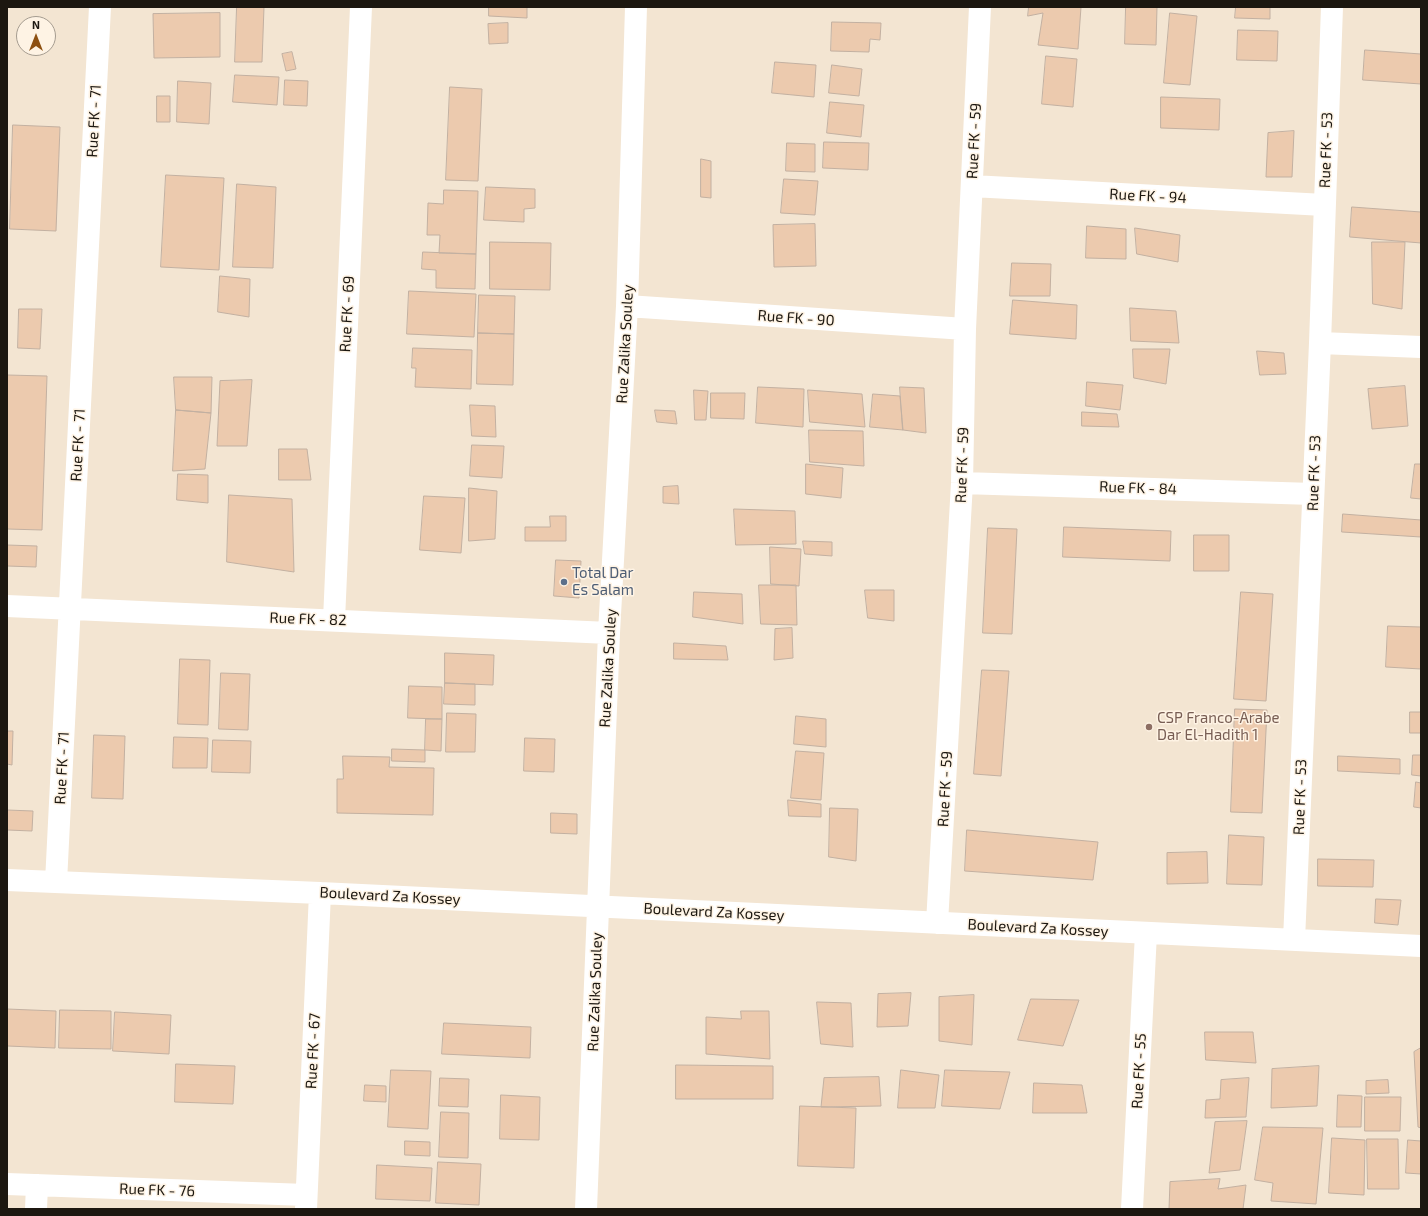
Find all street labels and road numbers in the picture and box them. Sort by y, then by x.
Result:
street label: Rue FK - 71 [83,84,105,158]
street label: Rue FK - 59 [963,102,985,180]
street label: Rue FK - 53 [1316,112,1336,188]
street label: Rue FK - 94 [1109,185,1187,207]
street label: Rue FK - 69 [336,275,358,353]
street label: Rue Zalika Souley [613,284,637,404]
street label: Rue FK - 90 [757,306,835,330]
street label: Rue FK - 71 [67,408,89,482]
street label: Rue FK - 59 [952,427,972,503]
street label: Rue FK - 53 [1304,435,1324,511]
street label: Rue FK - 84 [1099,478,1177,498]
street label: Rue Zalika Souley [596,608,620,728]
street label: Rue FK - 82 [269,609,347,629]
street label: Rue FK - 71 [51,731,73,805]
street label: Rue FK - 59 [934,750,956,828]
street label: Rue FK - 53 [1290,759,1310,835]
street label: Boulevard Za Kossey [319,883,461,909]
street label: Boulevard Za Kossey [643,899,785,925]
street label: Boulevard Za Kossey [967,915,1109,941]
street label: Rue Zalika Souley [584,932,606,1052]
street label: Rue FK - 67 [302,1013,324,1089]
street label: Rue FK - 55 [1128,1033,1150,1109]
street label: Rue FK - 76 [119,1180,195,1200]

